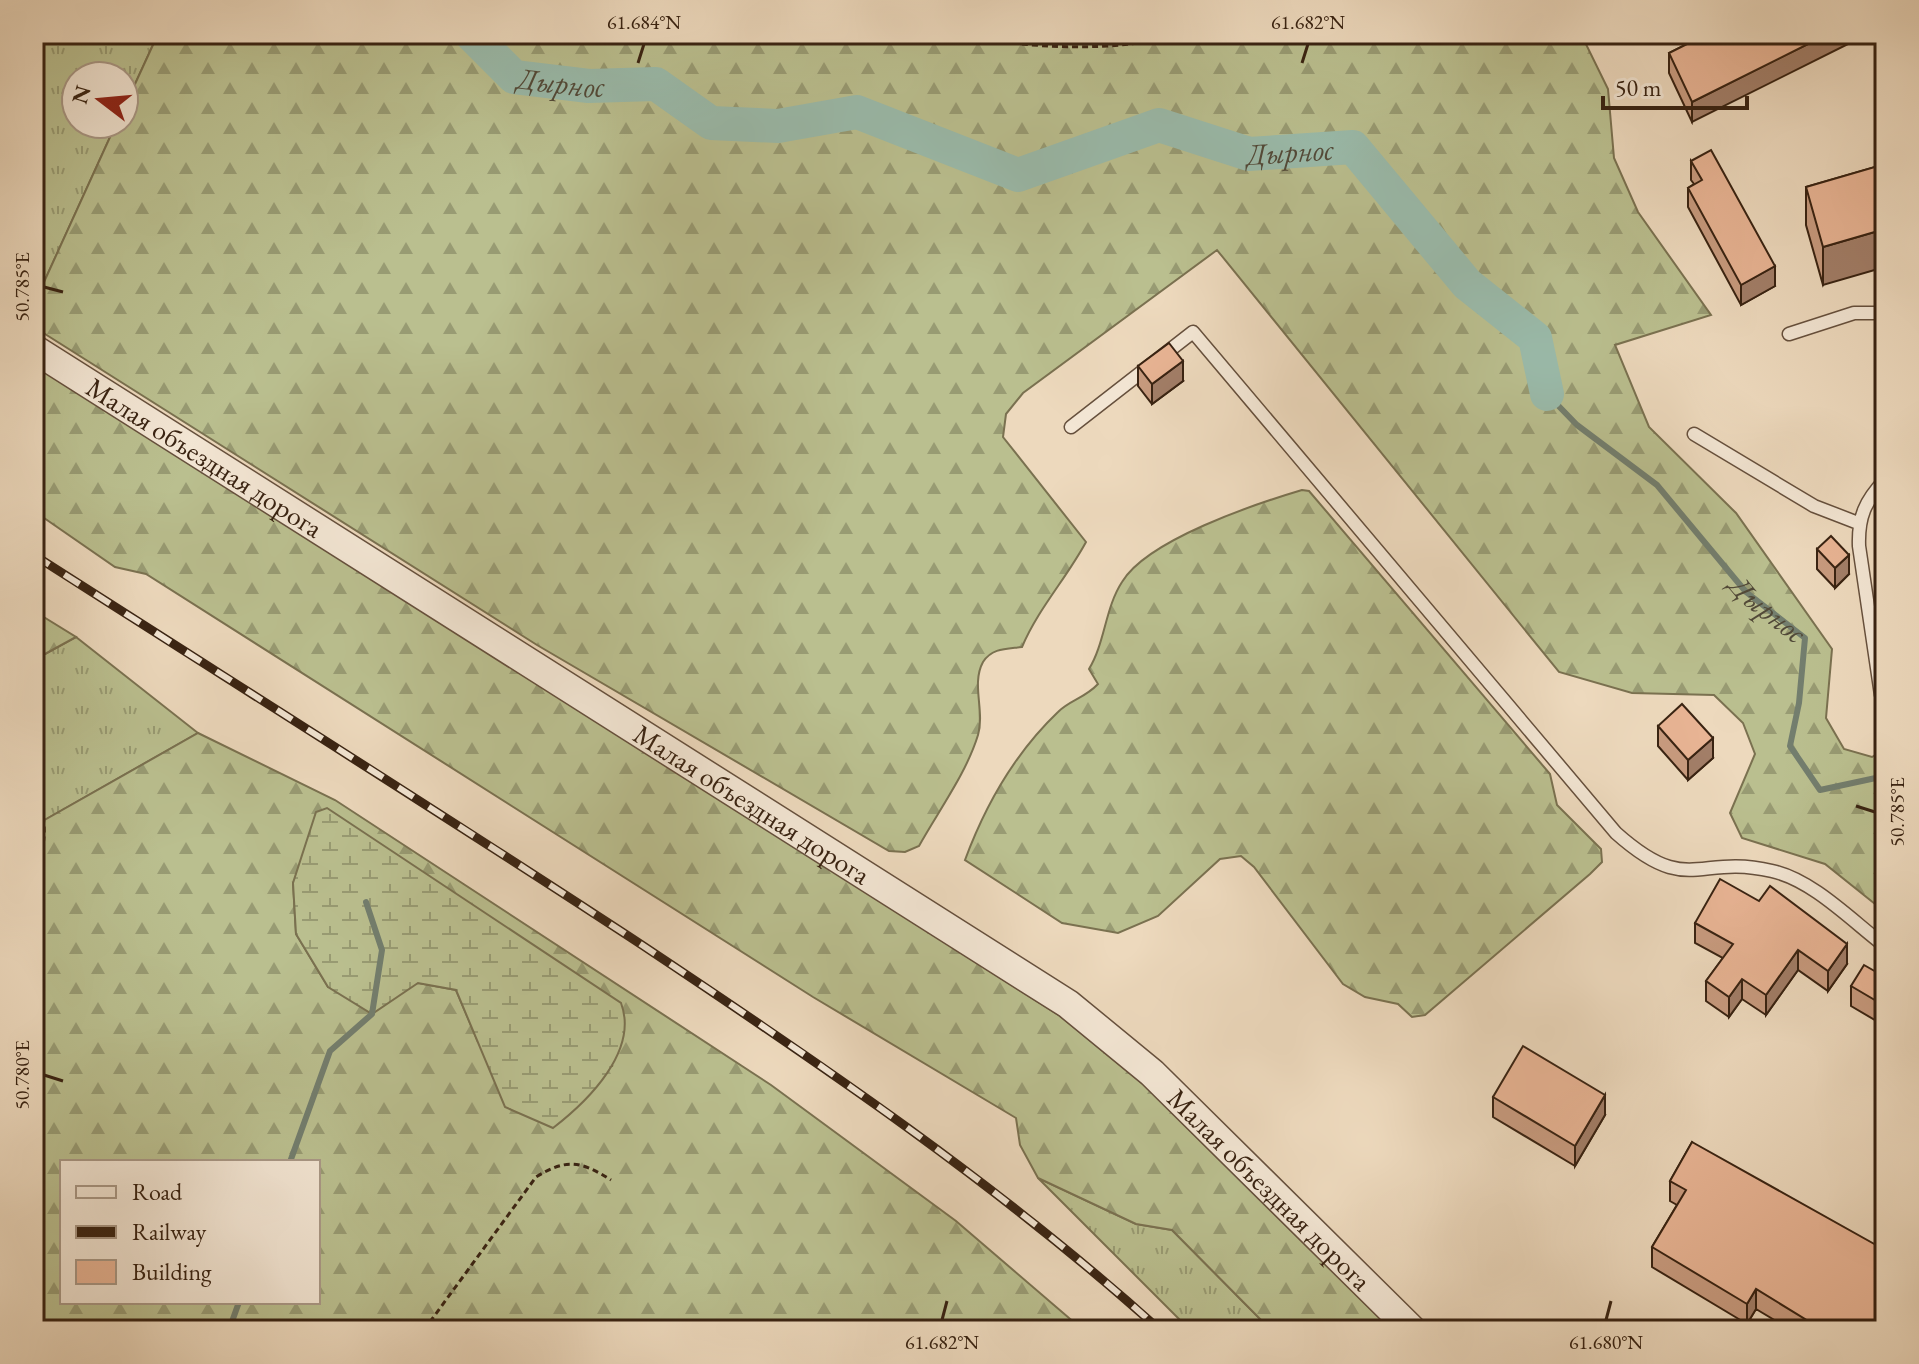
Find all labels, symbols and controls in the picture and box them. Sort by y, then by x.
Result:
text: 61.684°N [607,9,681,35]
text: 61.682°N [1271,9,1345,35]
water label: Дырнос [513,58,605,106]
north arrow [60,60,140,140]
scale bar [1603,60,1747,110]
text: 50 m [1615,72,1662,103]
text: N [65,82,98,107]
water label: Дырнос [1243,129,1335,174]
text: 50.785°E [9,252,35,322]
street label: Малая объездная дорога [80,369,330,546]
water label: Дырнос [1720,566,1815,652]
street label: Малая объездная дорога [627,716,878,893]
text: 50.785°E [1884,777,1910,847]
text: 50.780°E [9,1040,35,1110]
street label: Малая объездная дорога [1160,1080,1380,1299]
legend [60,1160,320,1304]
text: Road [132,1176,183,1207]
text: Railway [132,1216,207,1247]
text: Building [132,1256,212,1287]
text: 61.682°N [905,1329,979,1355]
text: 61.680°N [1569,1329,1643,1355]

